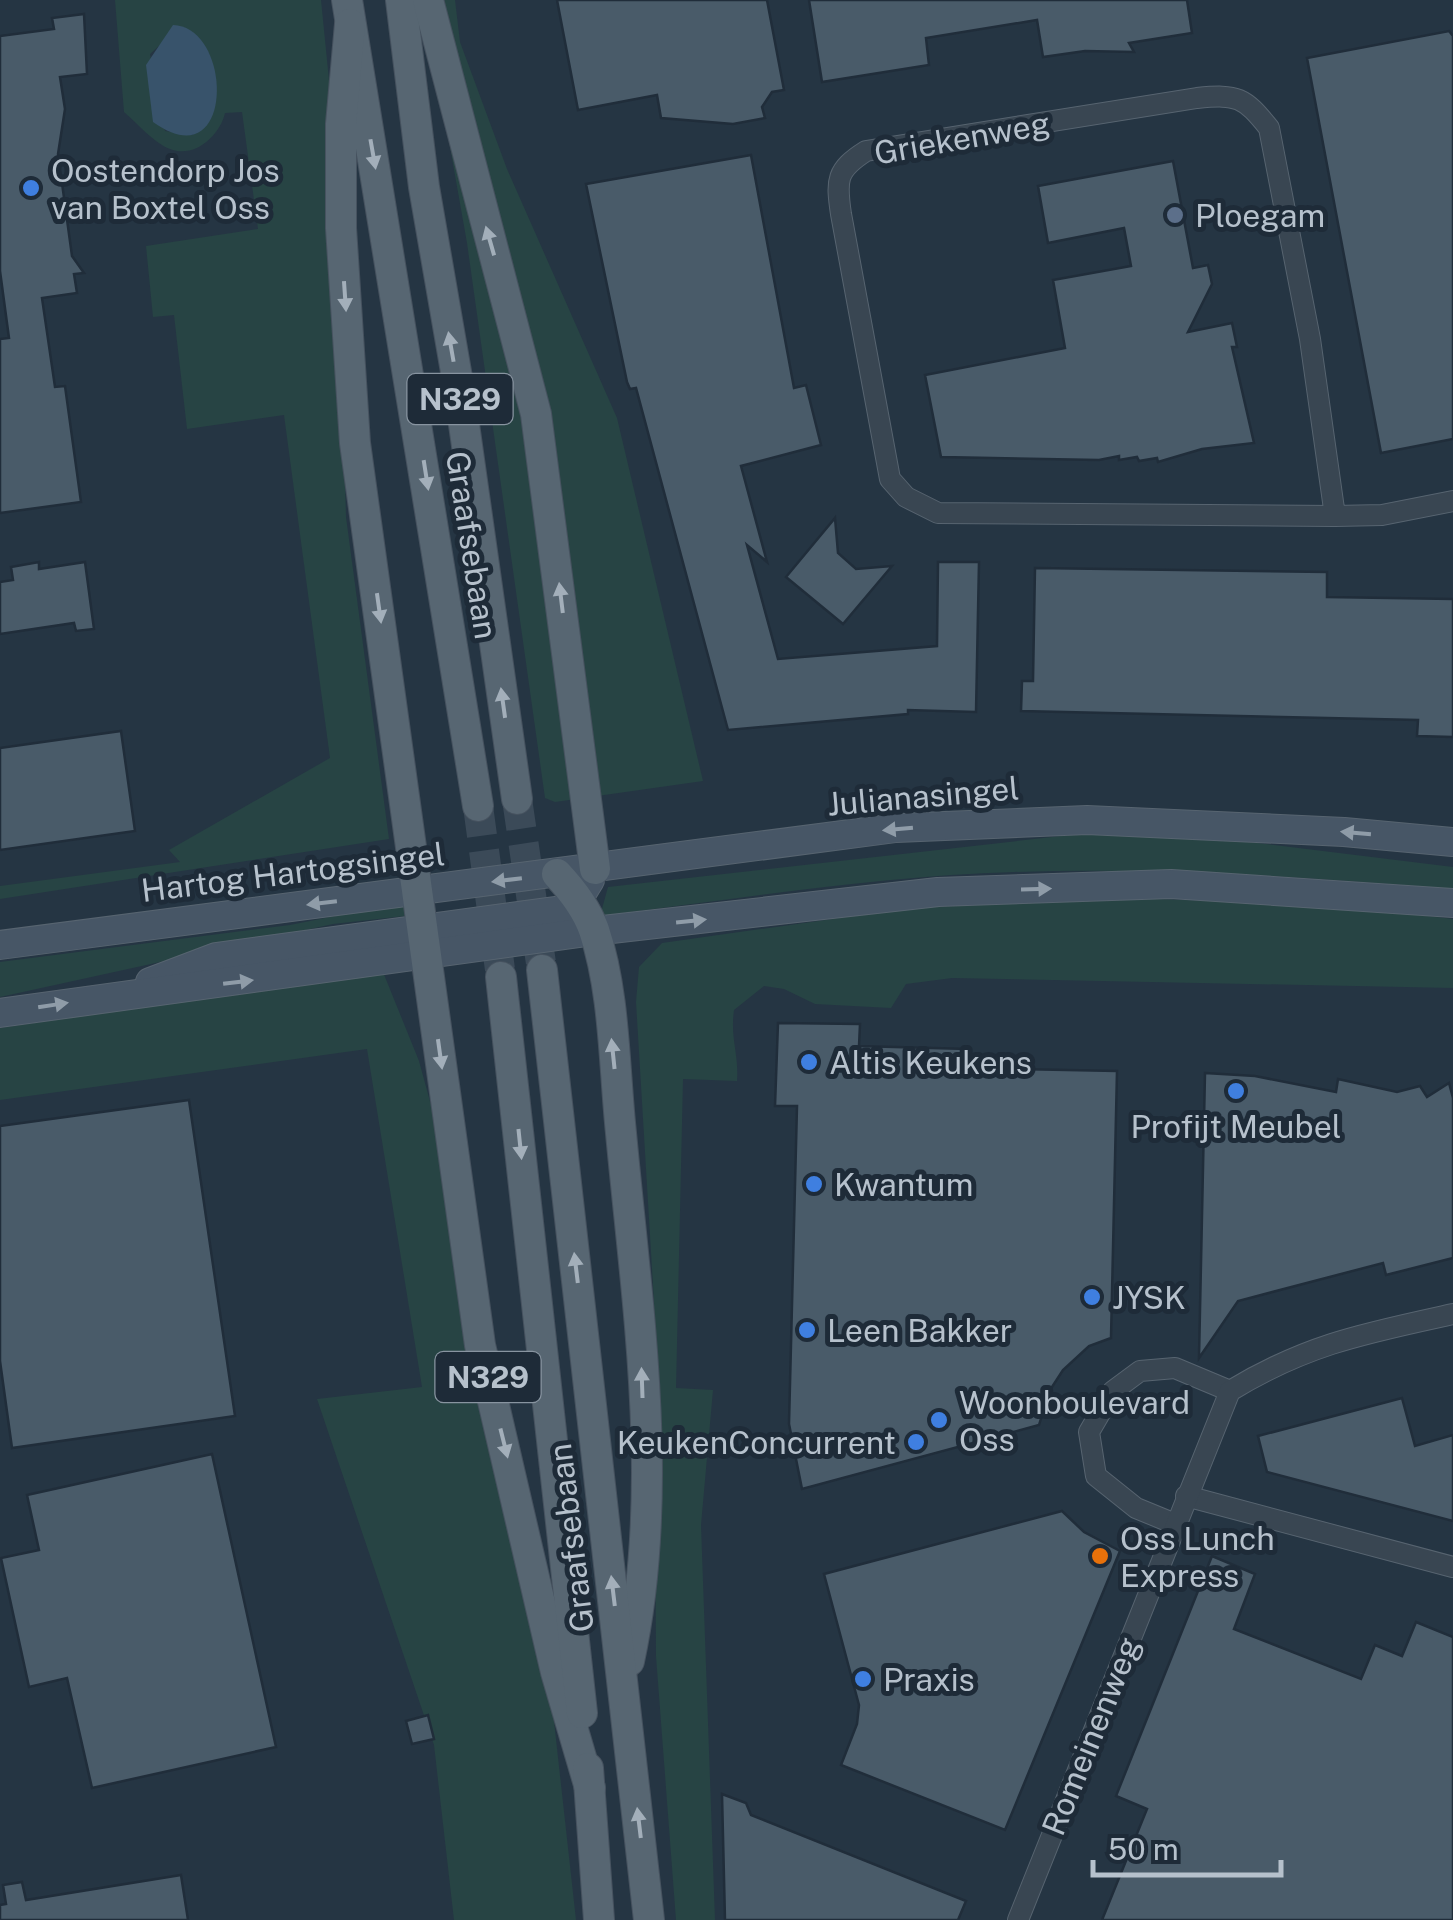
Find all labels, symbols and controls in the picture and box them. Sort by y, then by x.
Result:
street label: Griekenweg [871,104,1053,172]
one-way arrow [366,139,381,171]
place label: Oostendorp Jos van Boxtel Oss [51,152,280,226]
marker: Oostendorp Jos van Boxtel Oss [20,177,42,199]
place label: Ploegam [1195,197,1325,234]
marker: Ploegam [1164,204,1186,226]
one-way arrow [482,225,497,256]
one-way arrow [338,280,354,312]
one-way arrow [443,330,458,362]
road number: N329 [408,374,512,424]
street label: Graafsebaan [439,448,505,642]
one-way arrow [418,460,434,491]
one-way arrow [553,582,569,614]
one-way arrow [371,593,387,625]
one-way arrow [495,686,511,718]
street label: Julianasingel [826,769,1020,823]
one-way arrow [881,821,913,837]
one-way arrow [1339,825,1371,841]
street label: Hartog Hartogsingel [139,835,447,909]
one-way arrow [490,872,522,888]
one-way arrow [1020,880,1052,896]
one-way arrow [305,895,337,911]
one-way arrow [676,913,707,929]
one-way arrow [222,973,254,989]
one-way arrow [38,997,69,1013]
one-way arrow [432,1038,448,1070]
one-way arrow [605,1038,621,1069]
place label: Altis Keukens [829,1044,1032,1081]
marker: Altis Keukens [798,1051,820,1073]
marker: Profijt Meubel [1225,1080,1247,1102]
place label: Profijt Meubel [1130,1108,1342,1145]
one-way arrow [512,1128,528,1160]
place label: Kwantum [834,1166,973,1203]
marker: Kwantum [803,1173,825,1195]
one-way arrow [568,1252,584,1284]
place label: JYSK [1112,1279,1186,1316]
marker: JYSK [1081,1286,1103,1308]
place label: Leen Bakker [827,1312,1012,1349]
marker: Leen Bakker [796,1319,818,1341]
road number: N329 [436,1352,540,1402]
one-way arrow [634,1366,650,1398]
place label: Woonboulevard Oss [959,1384,1190,1458]
marker: Woonboulevard Oss [928,1409,950,1431]
place label: KeukenConcurrent [617,1424,896,1461]
one-way arrow [497,1428,512,1459]
marker: KeukenConcurrent [905,1431,927,1453]
street label: Graafsebaan [541,1442,601,1634]
place label: Oss Lunch Express [1120,1520,1275,1594]
marker: Oss Lunch Express [1089,1545,1111,1567]
one-way arrow [605,1575,621,1606]
street label: Romeinenweg [1034,1632,1148,1840]
place label: Praxis [883,1661,975,1698]
marker: Praxis [852,1668,874,1690]
one-way arrow [631,1807,647,1838]
scale bar [1093,1815,1280,1877]
text: 50 m [1108,1831,1179,1867]

